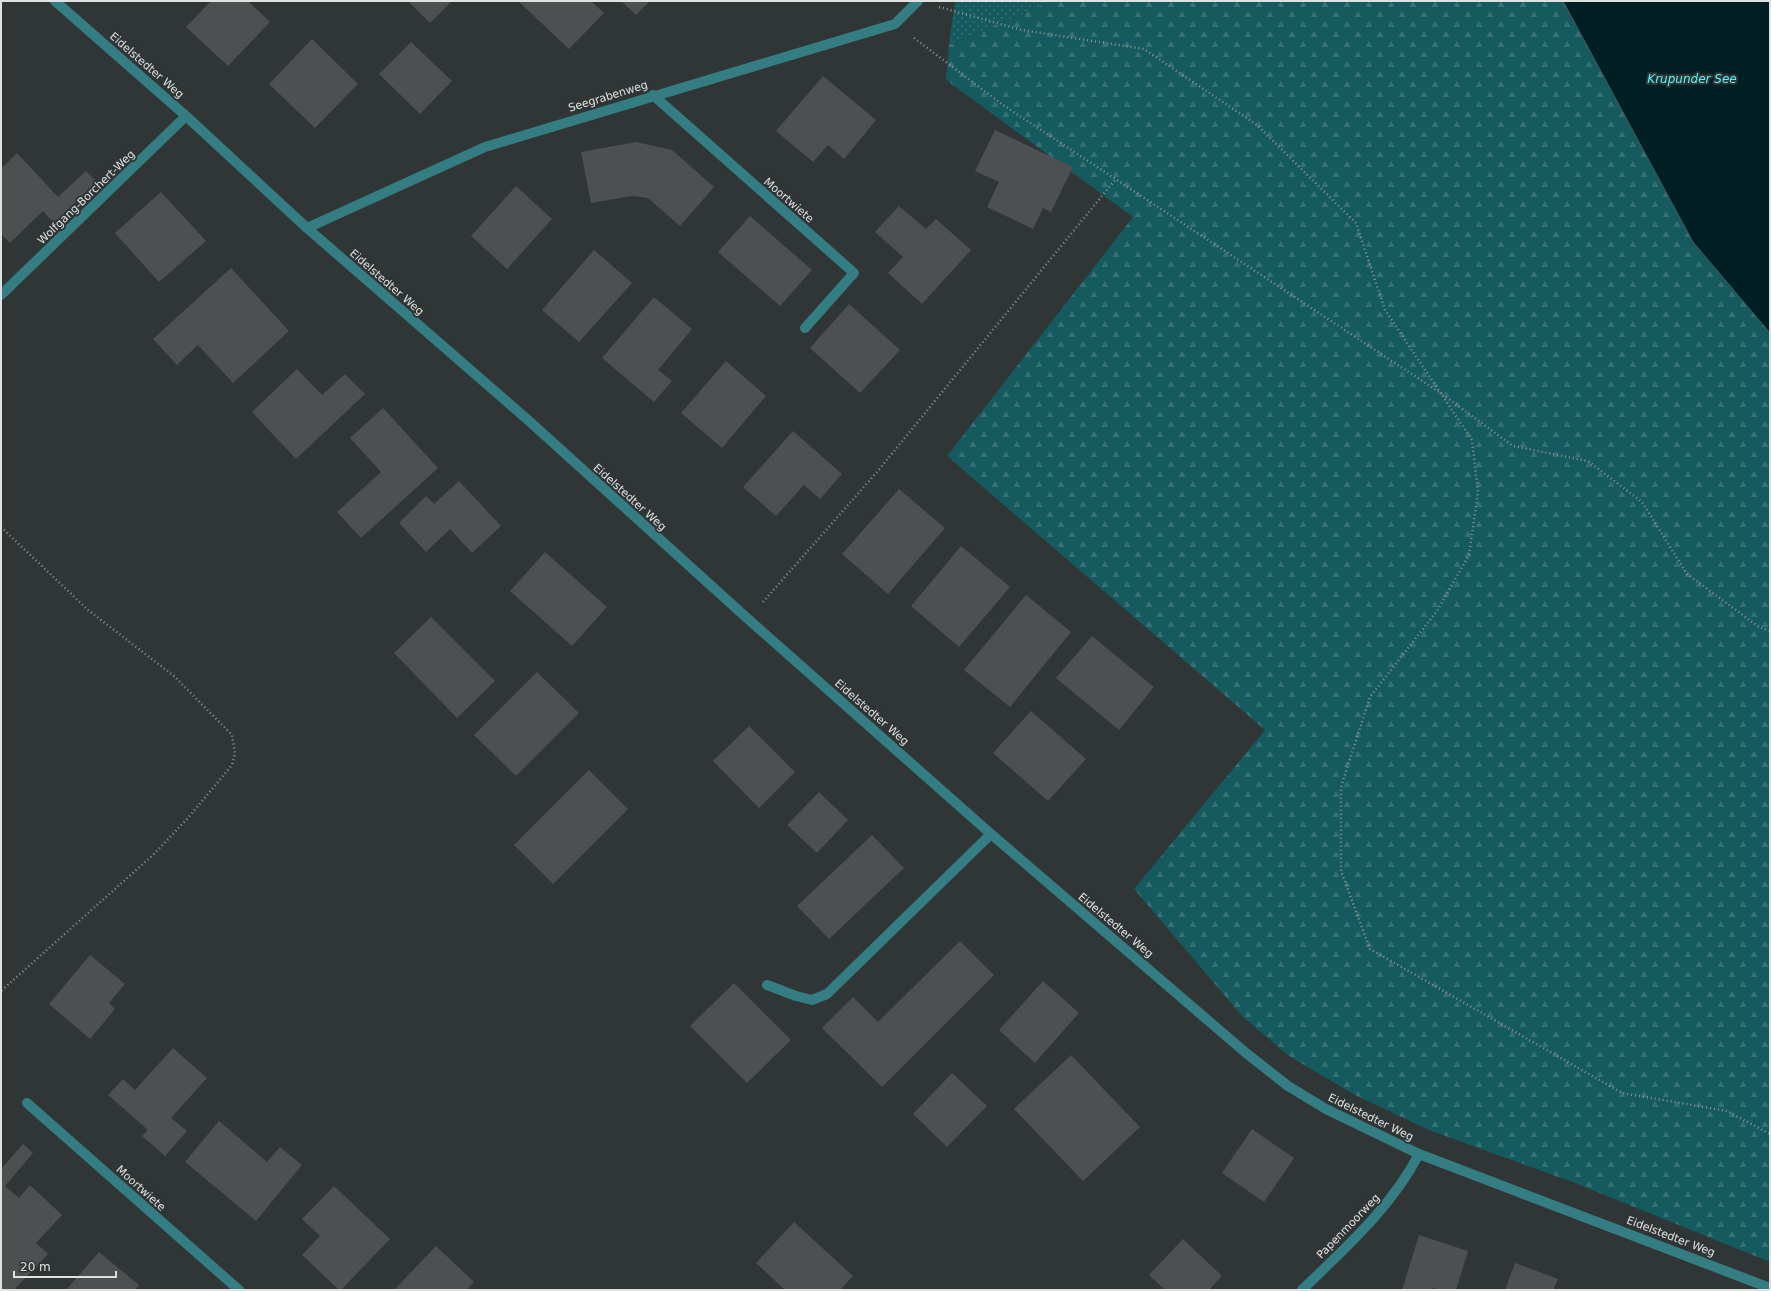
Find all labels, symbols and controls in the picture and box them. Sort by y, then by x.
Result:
street label: Eidelstedter Weg [107,30,186,101]
water label: Krupunder See [1647,72,1737,86]
street label: Seegrabenweg [567,78,649,115]
street label: Wolfgang-Borchert-Weg [35,148,138,247]
street label: Moortwiete [761,175,816,226]
street label: Eidelstedter Weg [347,247,426,318]
street label: Eidelstedter Weg [590,461,669,534]
street label: Eidelstedter Weg [832,677,911,748]
street label: Eidelstedter Weg [1076,890,1156,960]
street label: Eidelstedter Weg [1326,1091,1416,1144]
street label: Moortwiete [113,1163,168,1214]
street label: Papenmoorweg [1314,1191,1383,1261]
street label: Eidelstedter Weg [1625,1214,1717,1259]
scale bar [14,1253,116,1279]
text: 20 m [20,1260,51,1274]

